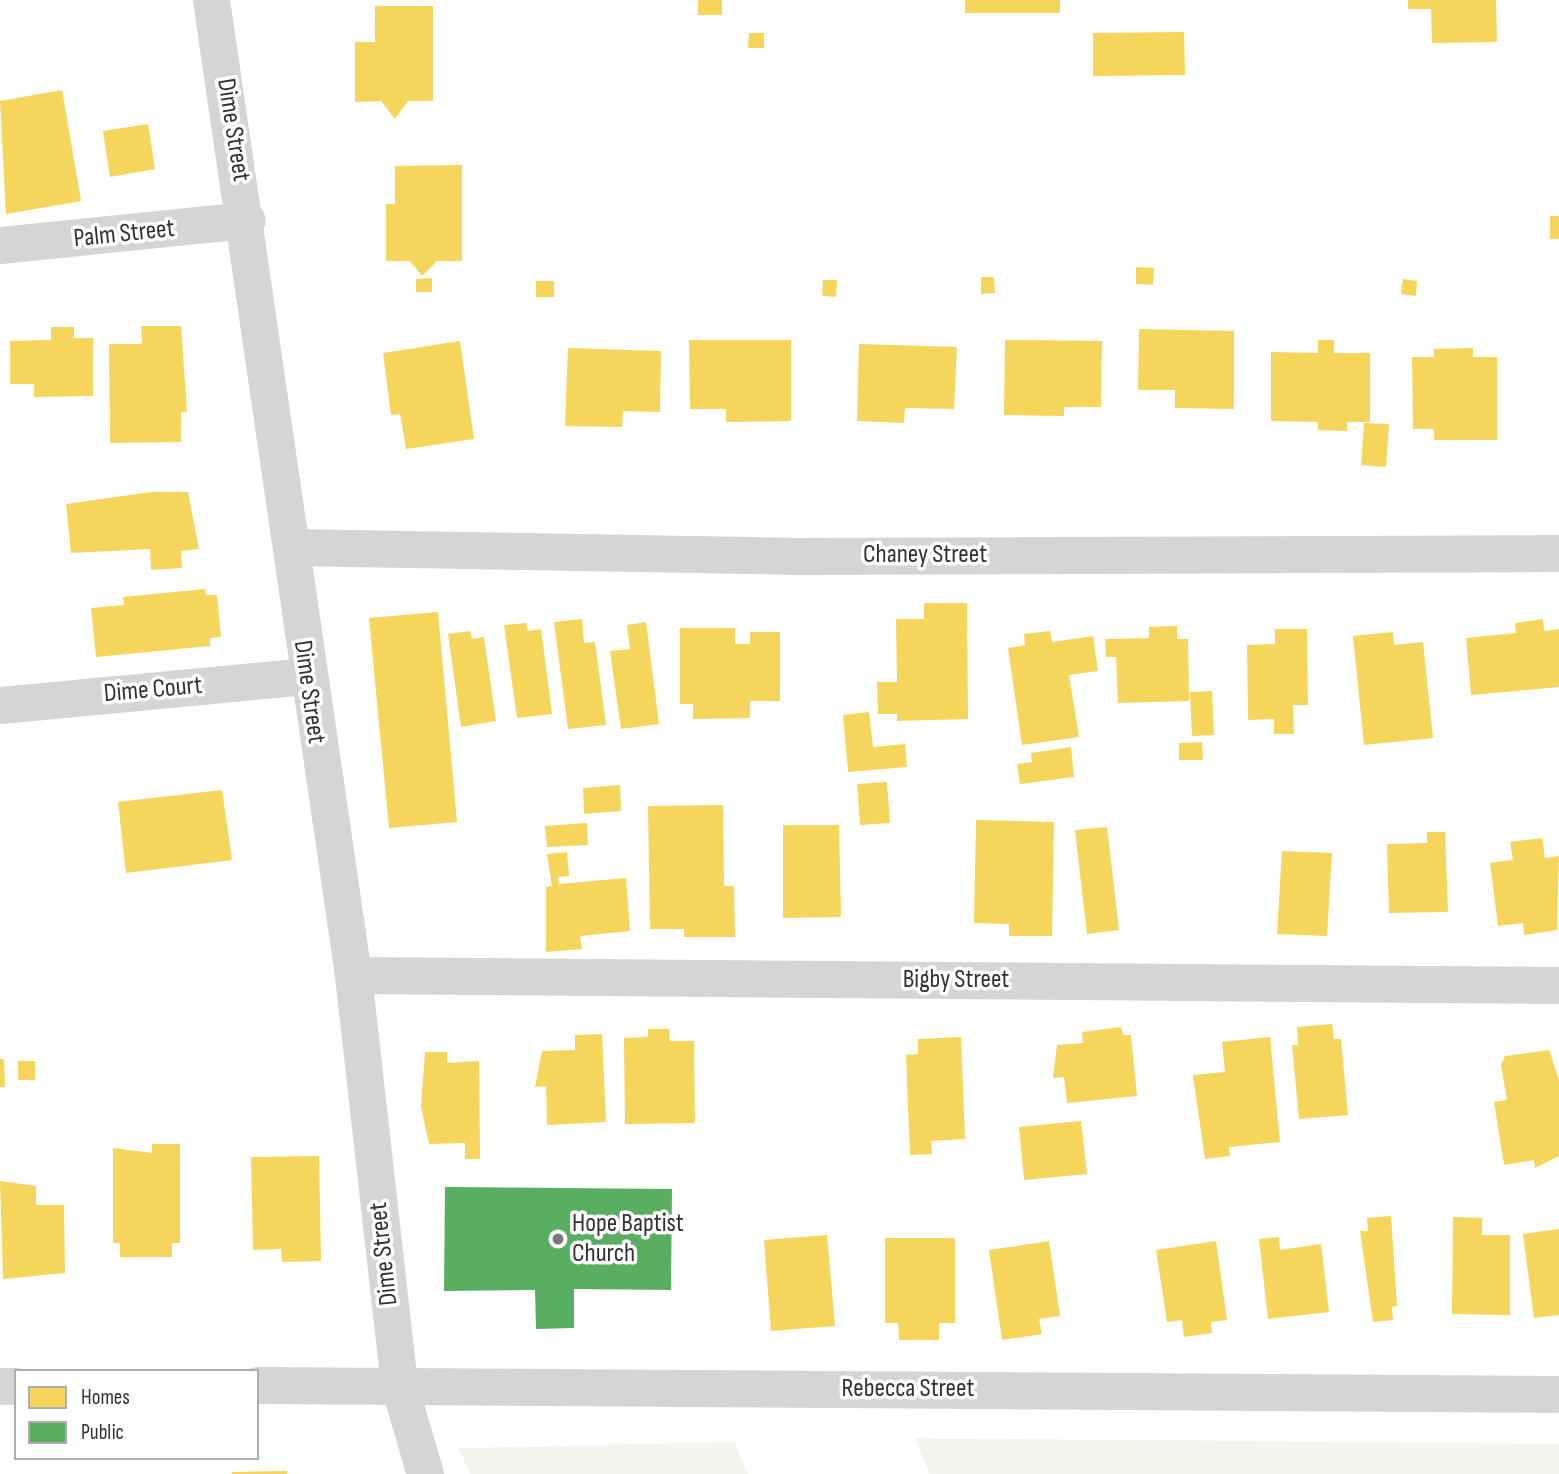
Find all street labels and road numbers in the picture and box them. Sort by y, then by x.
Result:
street label: Dime Street [209,76,257,184]
street label: Palm Street [72,213,176,255]
street label: Chaney Street [863,539,987,571]
street label: Dime Street [286,638,332,746]
street label: Dime Court [103,670,203,710]
street label: Bigby Street [903,964,1009,996]
street label: Dime Street [363,1201,405,1307]
street label: Rebecca Street [842,1373,974,1405]

